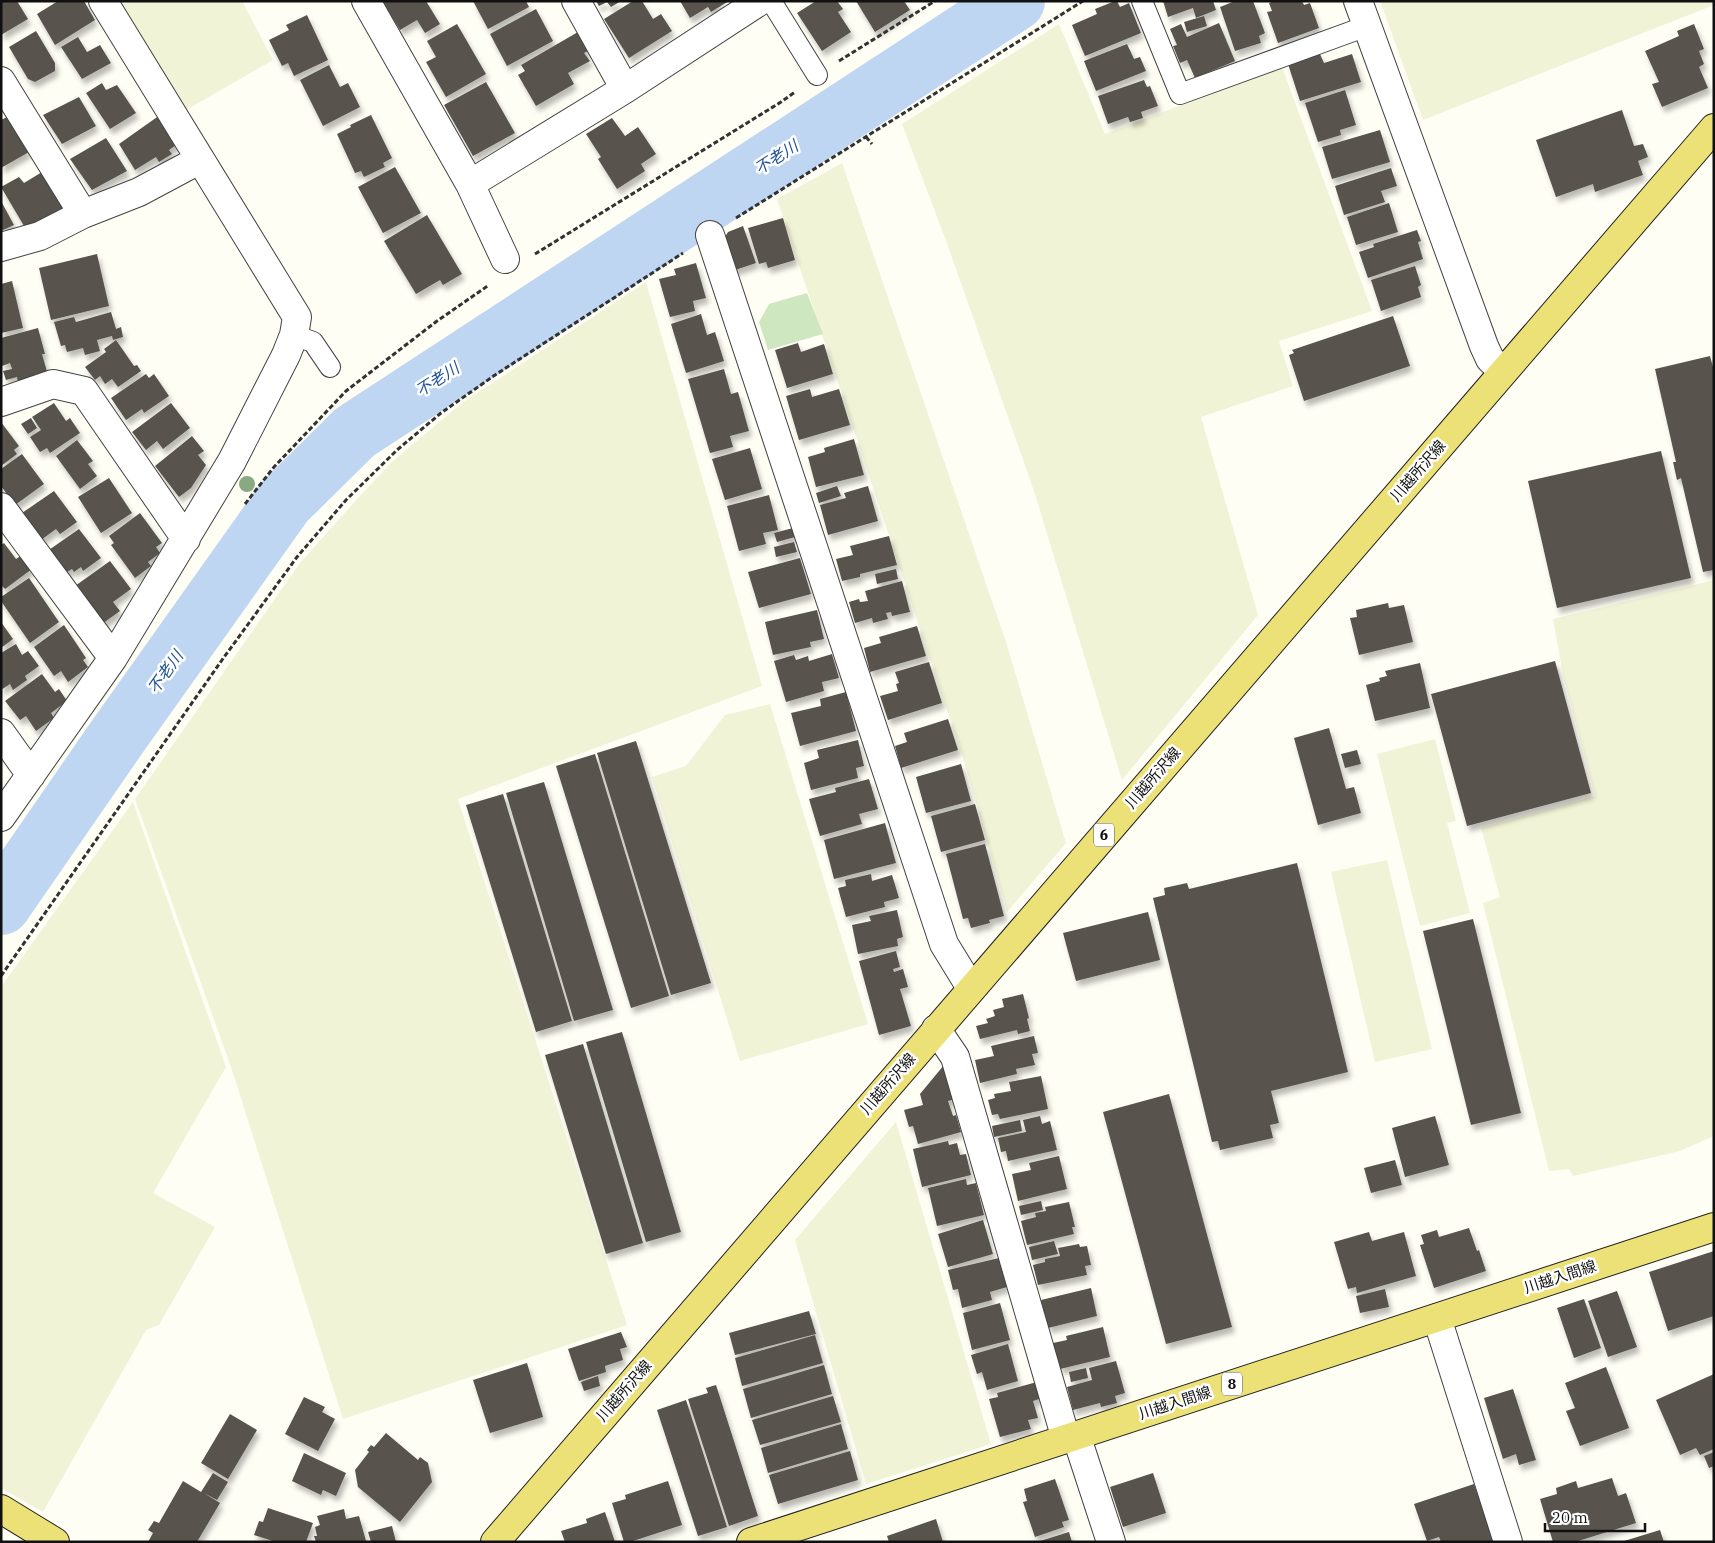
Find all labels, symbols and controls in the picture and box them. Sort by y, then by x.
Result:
water label: 不老川 [750,134,803,178]
water label: 不老川 [411,356,464,400]
street label: 川越所沢線 [1386,436,1449,505]
water label: 不老川 [143,645,188,697]
street label: 川越所沢線 [1121,743,1184,812]
road number: 6 [1094,824,1114,846]
street label: 川越所沢線 [856,1049,919,1118]
street label: 川越入間線 [1521,1256,1598,1297]
street label: 川越所沢線 [592,1356,655,1425]
road number: 8 [1222,1372,1242,1396]
street label: 川越入間線 [1136,1382,1213,1423]
scale bar [1545,1500,1645,1532]
text: 20 m [1552,1508,1588,1527]

